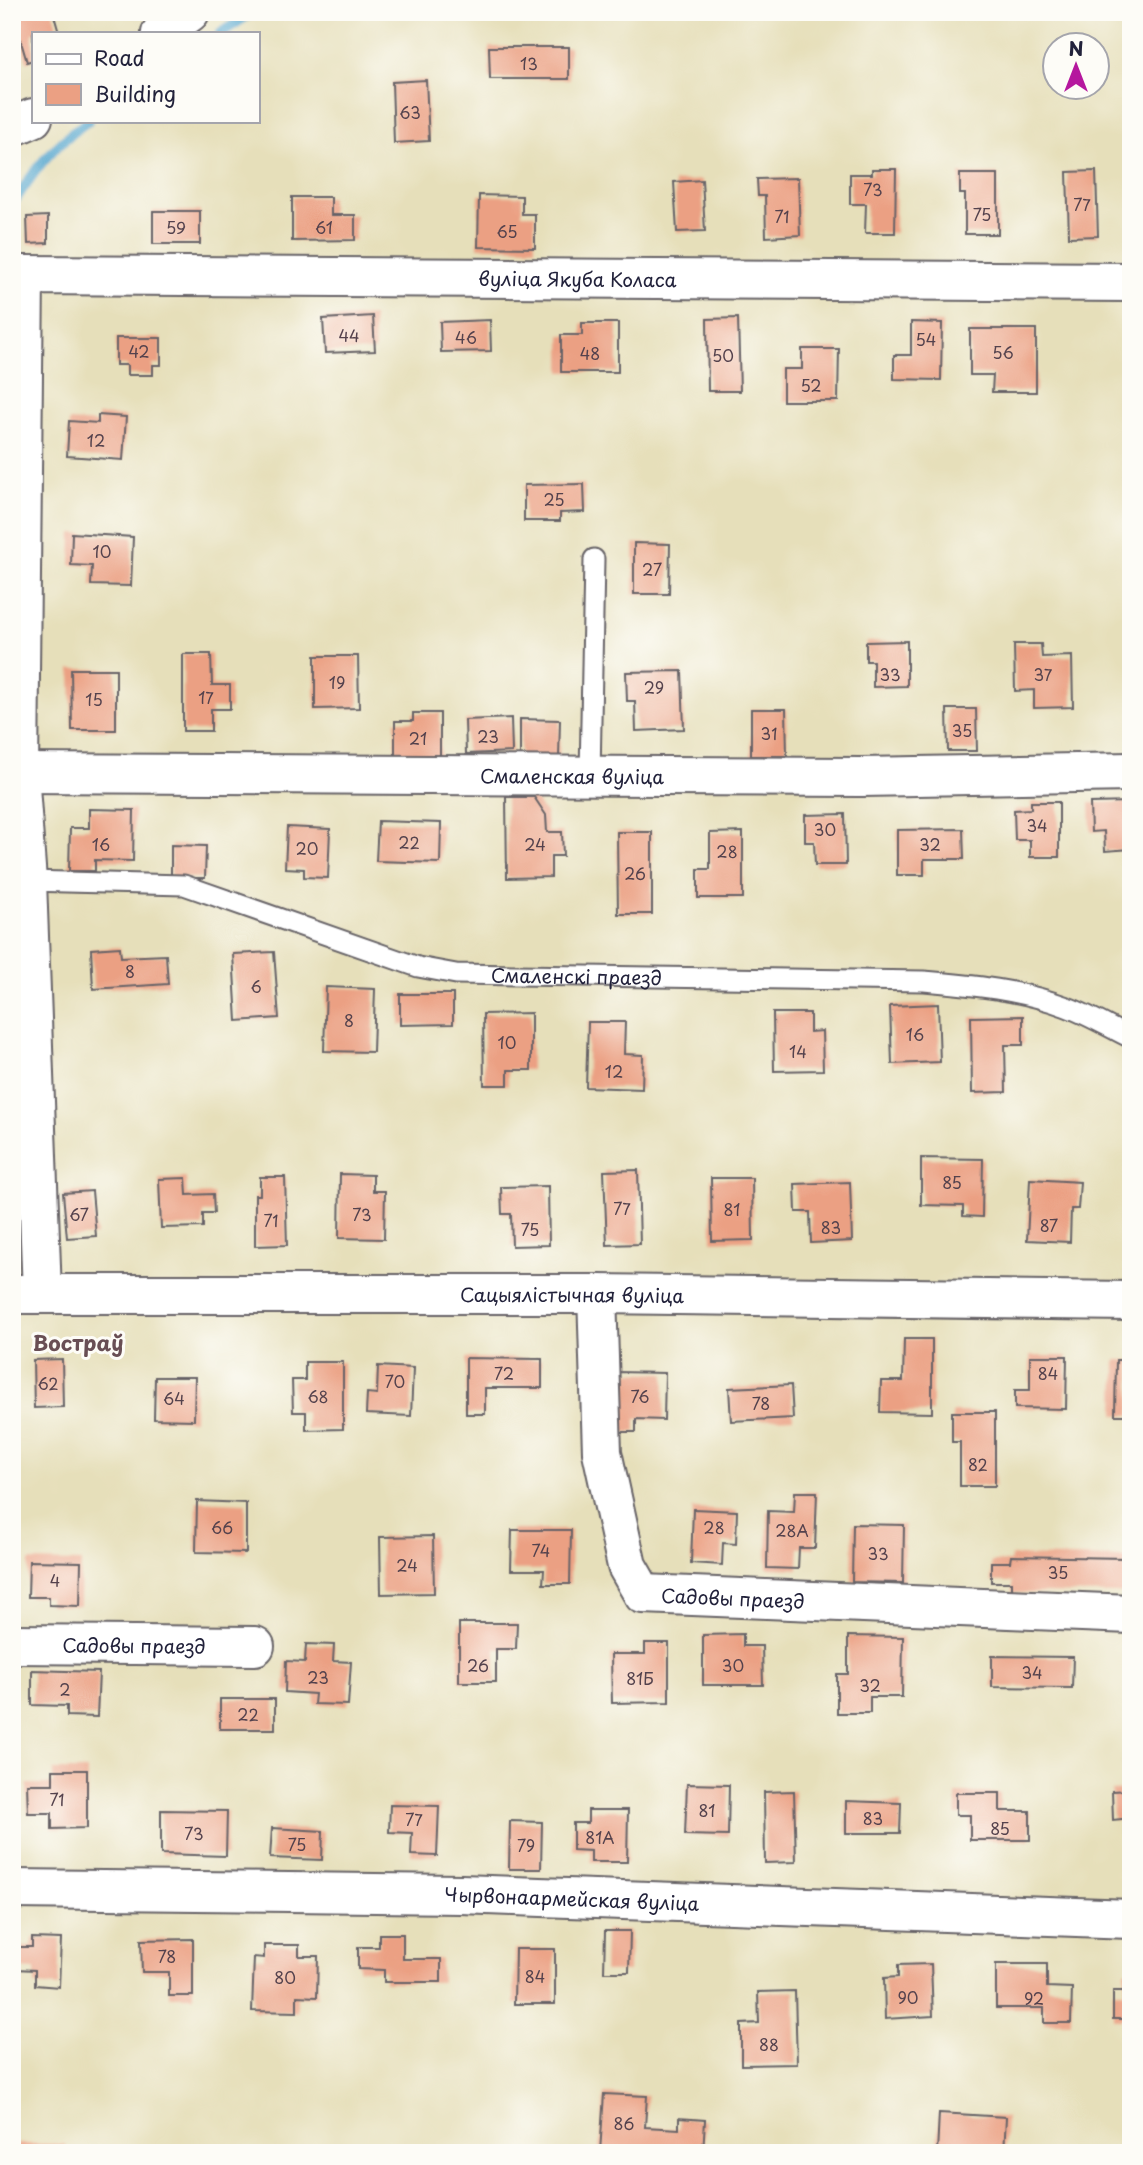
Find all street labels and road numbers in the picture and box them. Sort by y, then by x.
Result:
street label: вуліца Якуба Коласа [478,264,677,293]
street label: Смаленская вуліца [480,761,664,790]
street label: Смаленскі праезд [491,961,662,991]
street label: Сацыялістычная вуліца [460,1280,685,1309]
street label: Садовы праезд [661,1581,805,1615]
street label: Садовы праезд [62,1630,206,1660]
street label: Чырвонаармейская вуліца [444,1880,700,1917]

